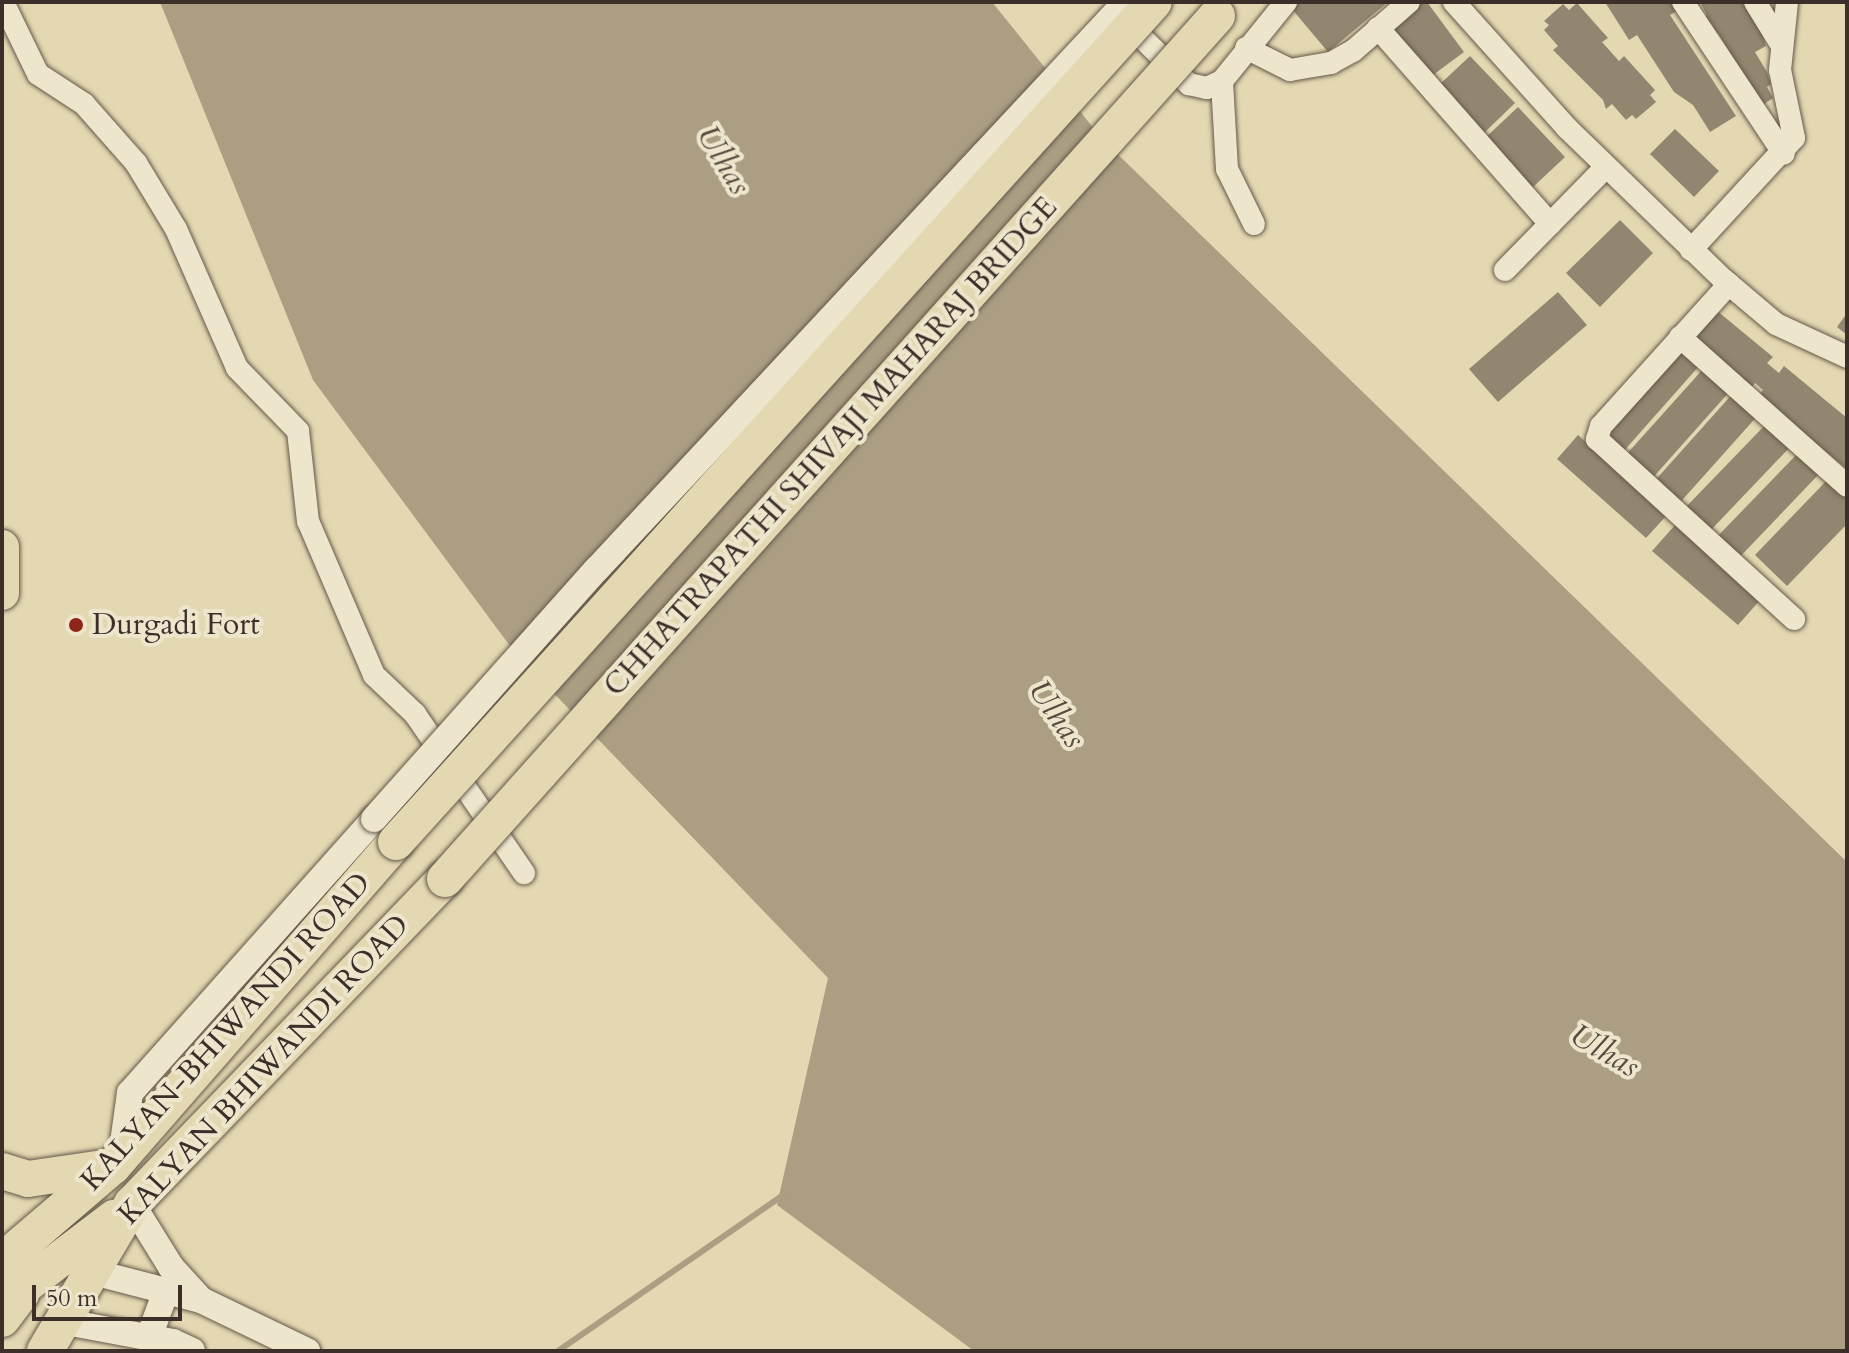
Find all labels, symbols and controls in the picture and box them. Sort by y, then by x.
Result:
water label: Ulhas [687,118,759,202]
street label: CHHATRAPATHI SHIVAJI MAHARAJ BRIDGE [597,190,1065,704]
place label: Durgadi Fort [92,607,260,643]
marker: Durgadi Fort [67,616,85,634]
water label: Ulhas [1019,672,1093,756]
street label: KALYAN-BHIWANDI ROAD [74,866,378,1198]
street label: KALYAN BHIWANDI ROAD [111,908,417,1232]
water label: Ulhas [1562,1016,1646,1086]
scale bar [36,1269,186,1319]
text: 50 m [46,1282,97,1315]

